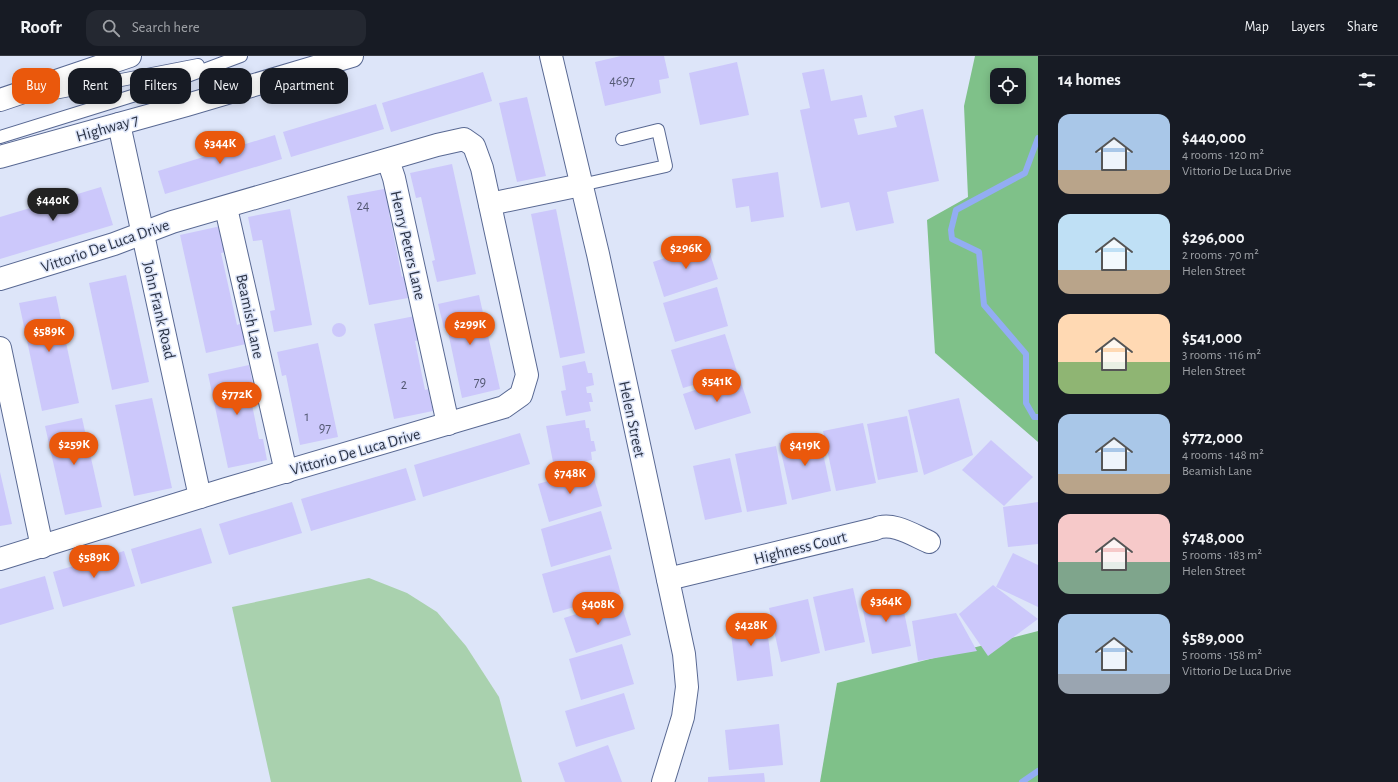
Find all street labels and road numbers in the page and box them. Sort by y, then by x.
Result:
street label: Highway 7 [74,111,141,145]
street label: Henry Peters Lane [387,189,428,302]
street label: Vittorio De Luca Drive [39,216,172,275]
street label: John Frank Road [140,260,178,361]
street label: Beamish Lane [233,272,267,360]
street label: Helen Street [616,379,648,459]
street label: Vittorio De Luca Drive [288,426,422,478]
street label: Highness Court [752,529,848,567]

